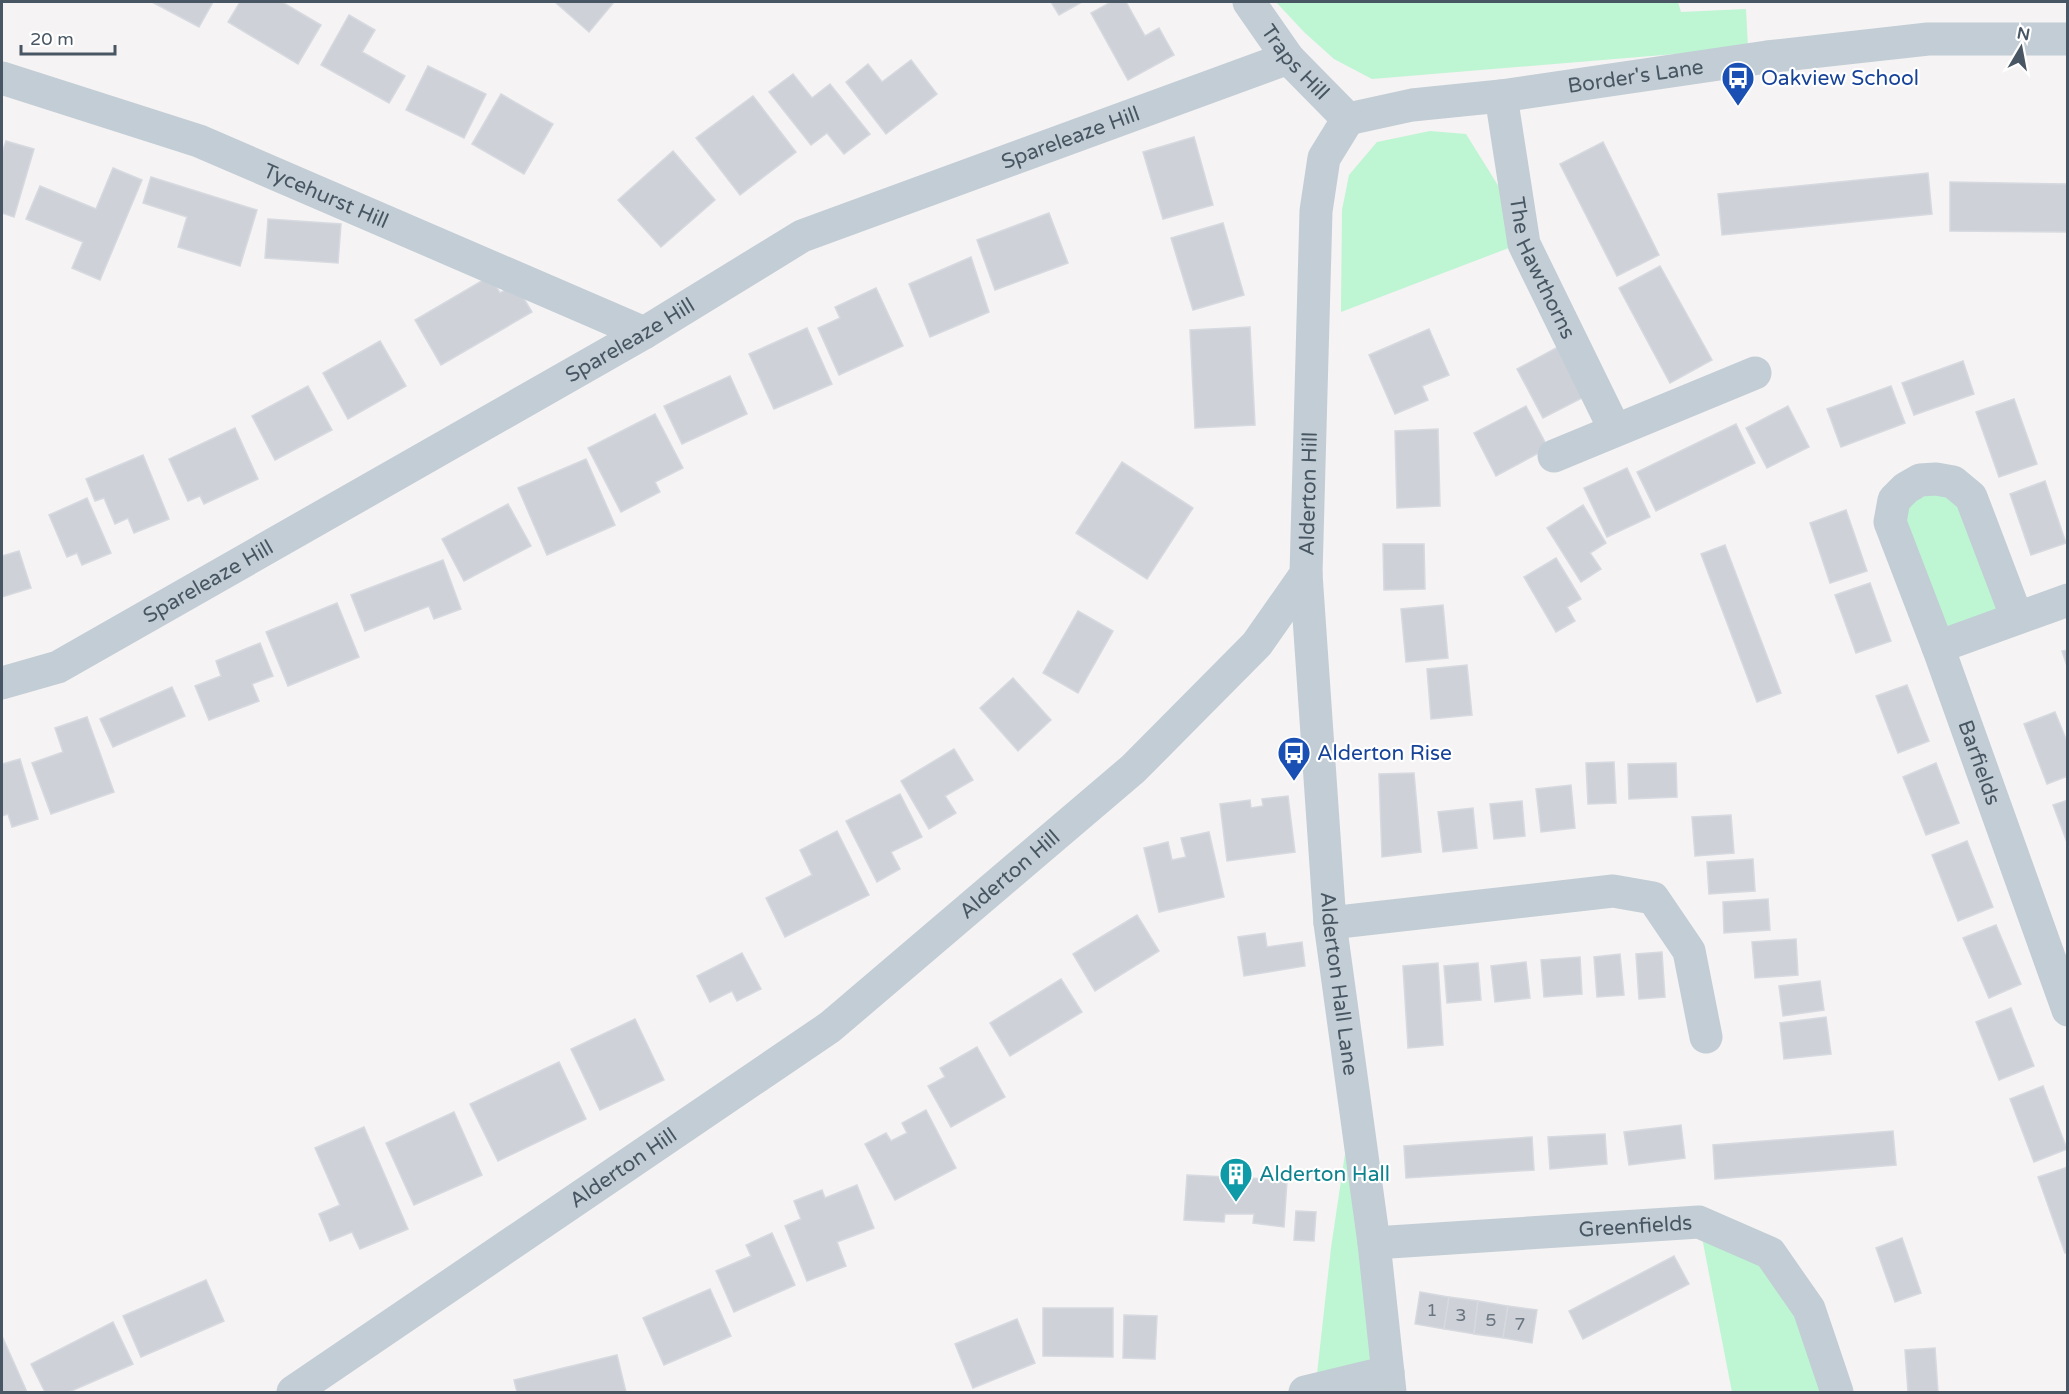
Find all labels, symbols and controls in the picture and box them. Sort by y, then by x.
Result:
scale bar [21,18,116,56]
north arrow [1991,18,2051,78]
street label: Traps Hill [1256,20,1334,105]
text: N [2015,23,2031,45]
text: 20 m [30,28,74,50]
street label: Border's Lane [1566,54,1705,99]
bus stop icon: Oakview School [1720,60,1756,107]
place label: Oakview School [1761,66,1919,91]
street label: Spareleaze Hill [998,101,1143,174]
street label: Tycehurst Hill [259,158,392,234]
street label: The Hawthorns [1504,195,1581,343]
street label: Spareleaze Hill [561,292,699,388]
street label: Alderton Hill [1294,431,1322,556]
street label: Spareleaze Hill [139,535,278,628]
street label: Barfields [1953,717,2006,808]
bus stop icon: Alderton Rise [1276,735,1312,782]
place label: Alderton Rise [1317,741,1452,766]
street label: Alderton Hill [954,824,1065,924]
street label: Alderton Hall Lane [1315,891,1363,1077]
street label: Alderton Hill [565,1122,681,1213]
building icon: Alderton Hall [1218,1156,1254,1203]
place label: Alderton Hall [1259,1162,1390,1187]
street label: Greenfields [1578,1210,1693,1242]
house number: 1 [1426,1299,1438,1321]
house number: 3 [1455,1304,1467,1326]
house number: 5 [1485,1309,1497,1331]
house number: 7 [1514,1313,1526,1335]

